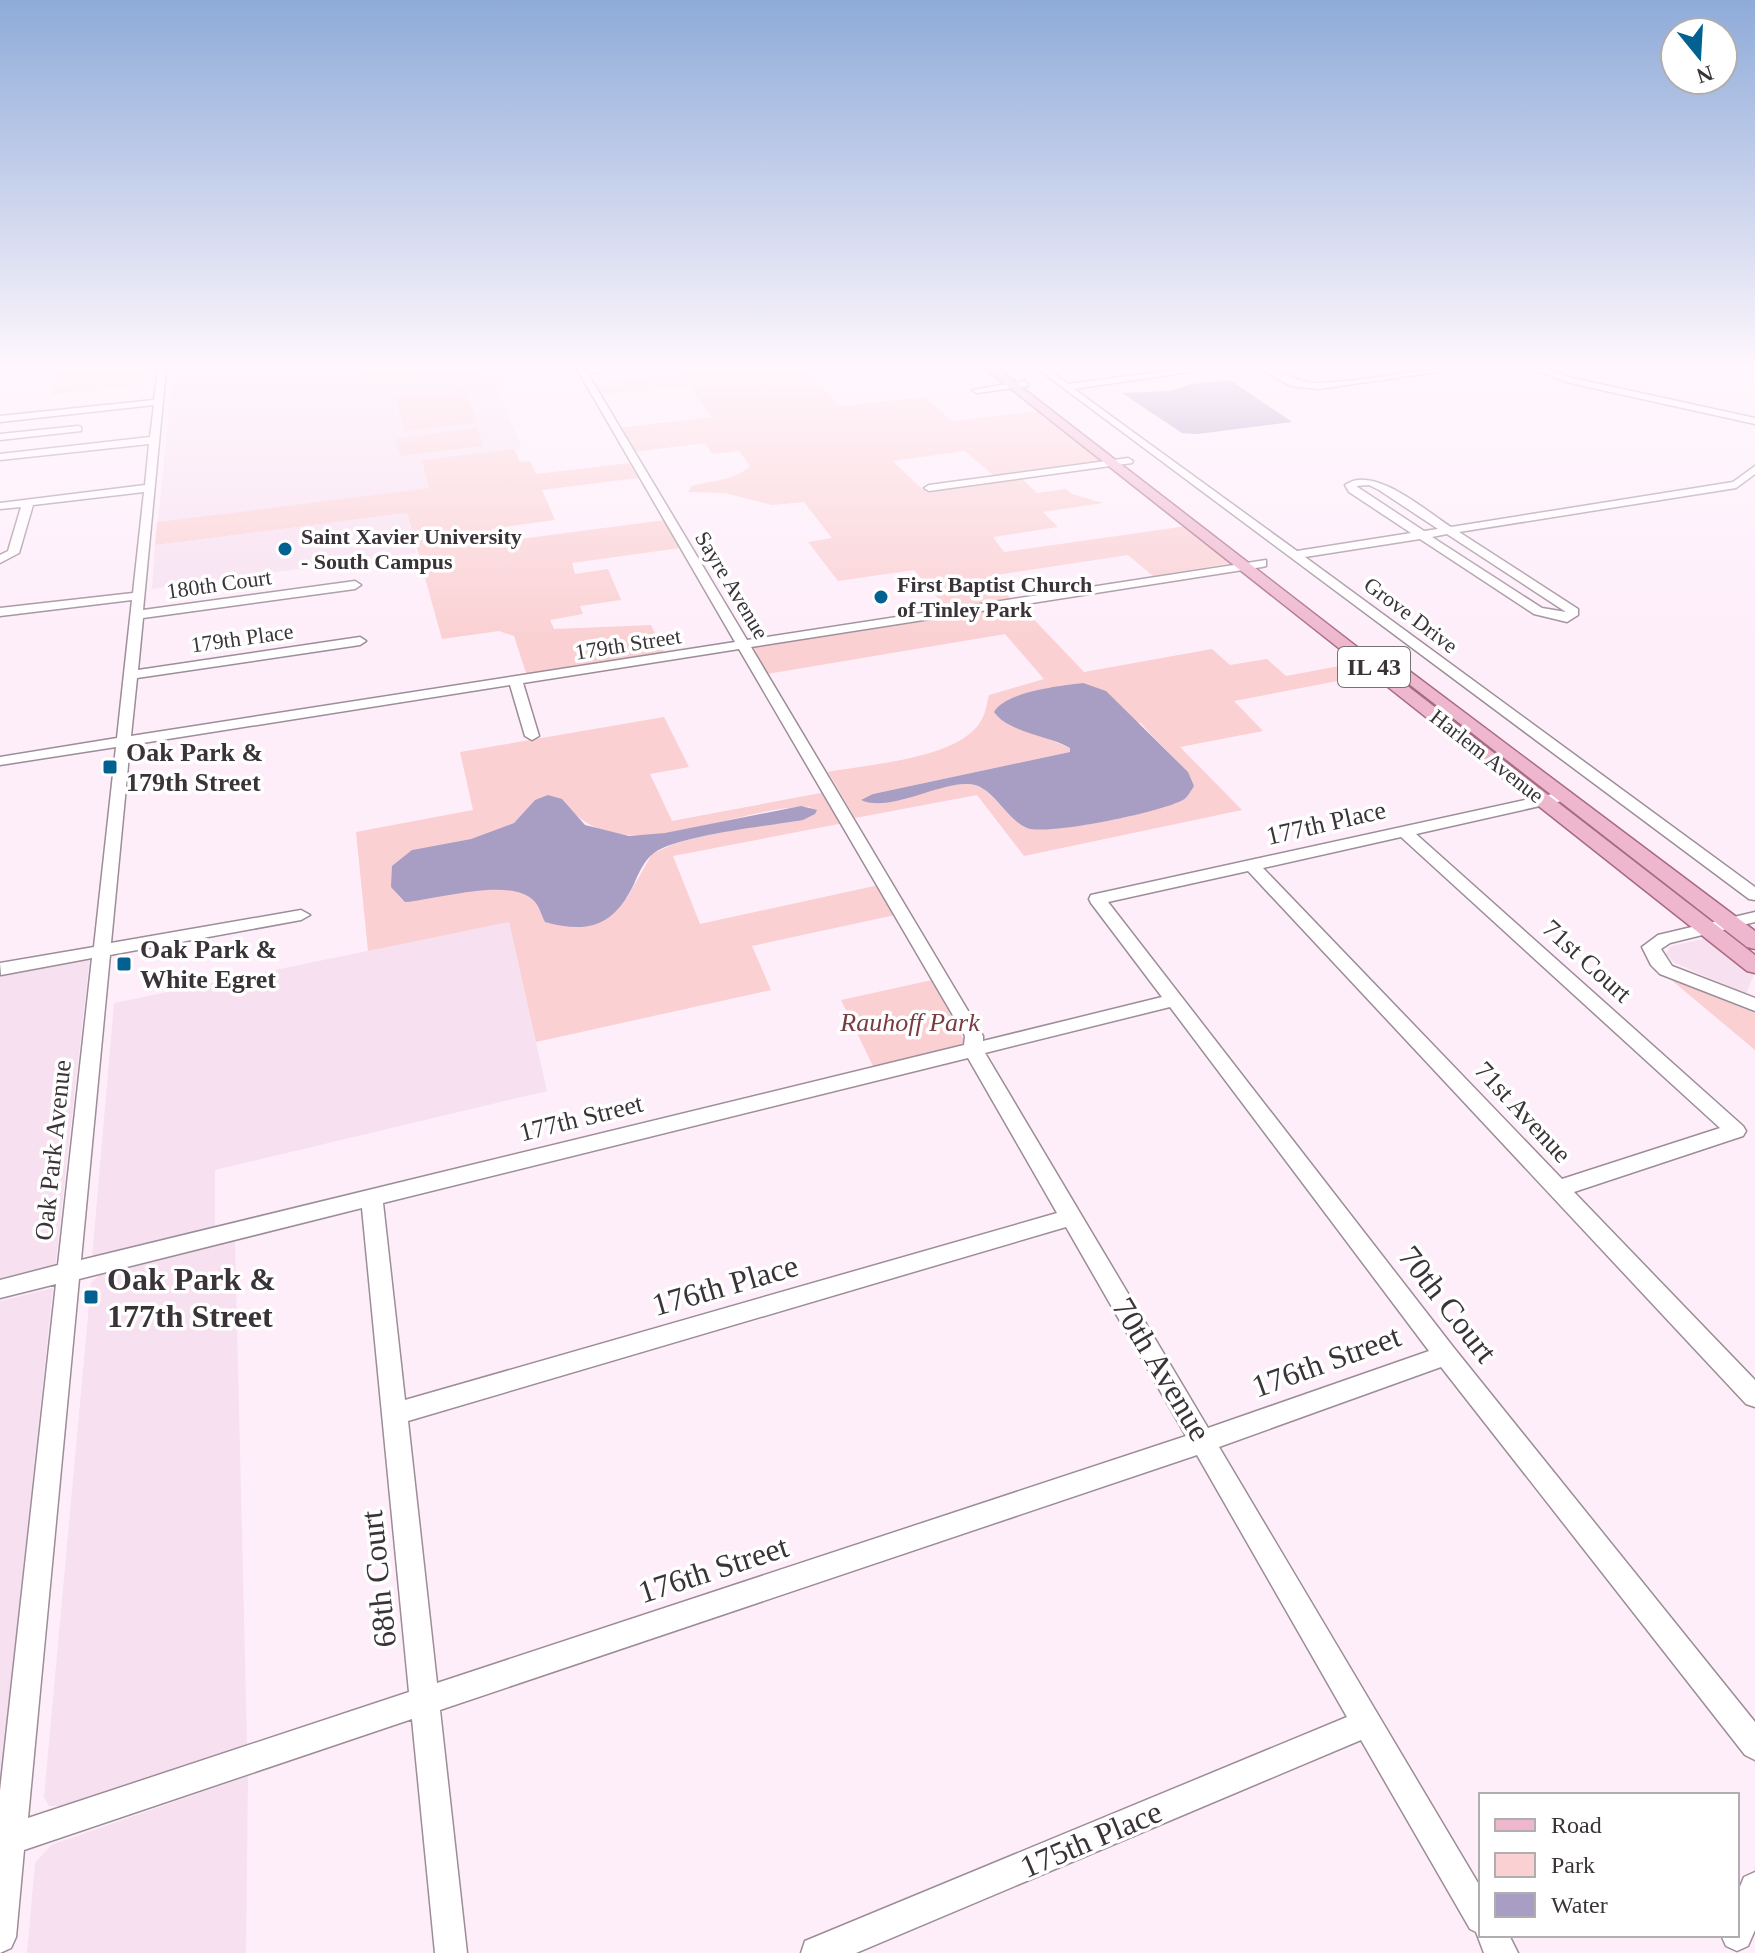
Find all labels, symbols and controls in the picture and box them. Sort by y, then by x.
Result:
north arrow [1659,16,1739,96]
text: N [1694,60,1716,89]
place label: Saint Xavier University - South Campus [301,524,522,574]
street label: Sayre Avenue [690,527,774,643]
marker: Saint Xavier University - South Campus [276,540,294,558]
street label: 180th Court [165,564,273,604]
place label: First Baptist Church of Tinley Park [897,572,1092,622]
street label: Grove Drive [1359,572,1463,658]
marker: First Baptist Church of Tinley Park [872,588,890,606]
street label: 179th Place [189,618,295,658]
street label: 179th Street [573,623,683,665]
road number: IL 43 [1338,647,1410,687]
street label: Harlem Avenue [1425,704,1549,808]
place label: Oak Park & 179th Street [126,738,263,797]
marker: Oak Park & 179th Street [101,758,119,776]
street label: 177th Place [1263,795,1389,851]
street label: 71st Court [1537,914,1638,1009]
place label: Oak Park & White Egret [140,935,277,994]
marker: Oak Park & White Egret [115,955,133,973]
park label: Rauhoff Park [839,1008,980,1037]
street label: 71st Avenue [1469,1056,1577,1168]
street label: Oak Park Avenue [29,1058,77,1242]
street label: 177th Street [516,1088,647,1147]
street label: 70th Court [1391,1239,1505,1369]
street label: 176th Place [648,1247,802,1323]
place label: Oak Park & 177th Street [107,1261,276,1334]
marker: Oak Park & 177th Street [82,1288,100,1306]
street label: 70th Avenue [1105,1291,1219,1447]
street label: 176th Street [1247,1317,1405,1405]
street label: 68th Court [353,1508,403,1649]
street label: 176th Street [633,1528,793,1610]
street label: 175th Place [1015,1793,1167,1885]
legend [1479,1793,1739,1937]
text: Road [1551,1812,1602,1838]
text: Park [1551,1852,1595,1878]
text: Water [1551,1892,1608,1918]

